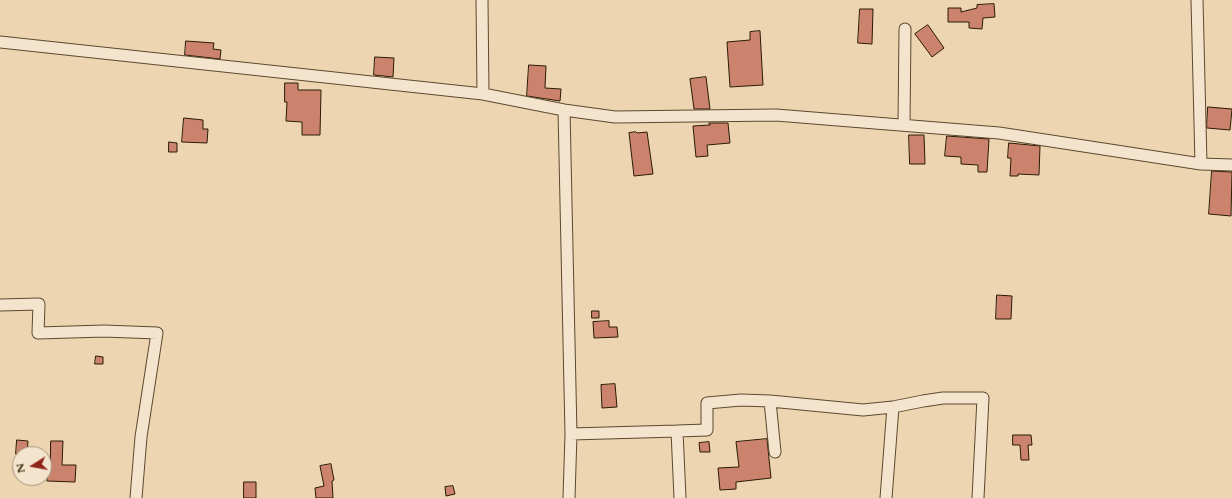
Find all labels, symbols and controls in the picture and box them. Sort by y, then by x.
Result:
north arrow [12,446,52,486]
text: N [12,462,29,474]

